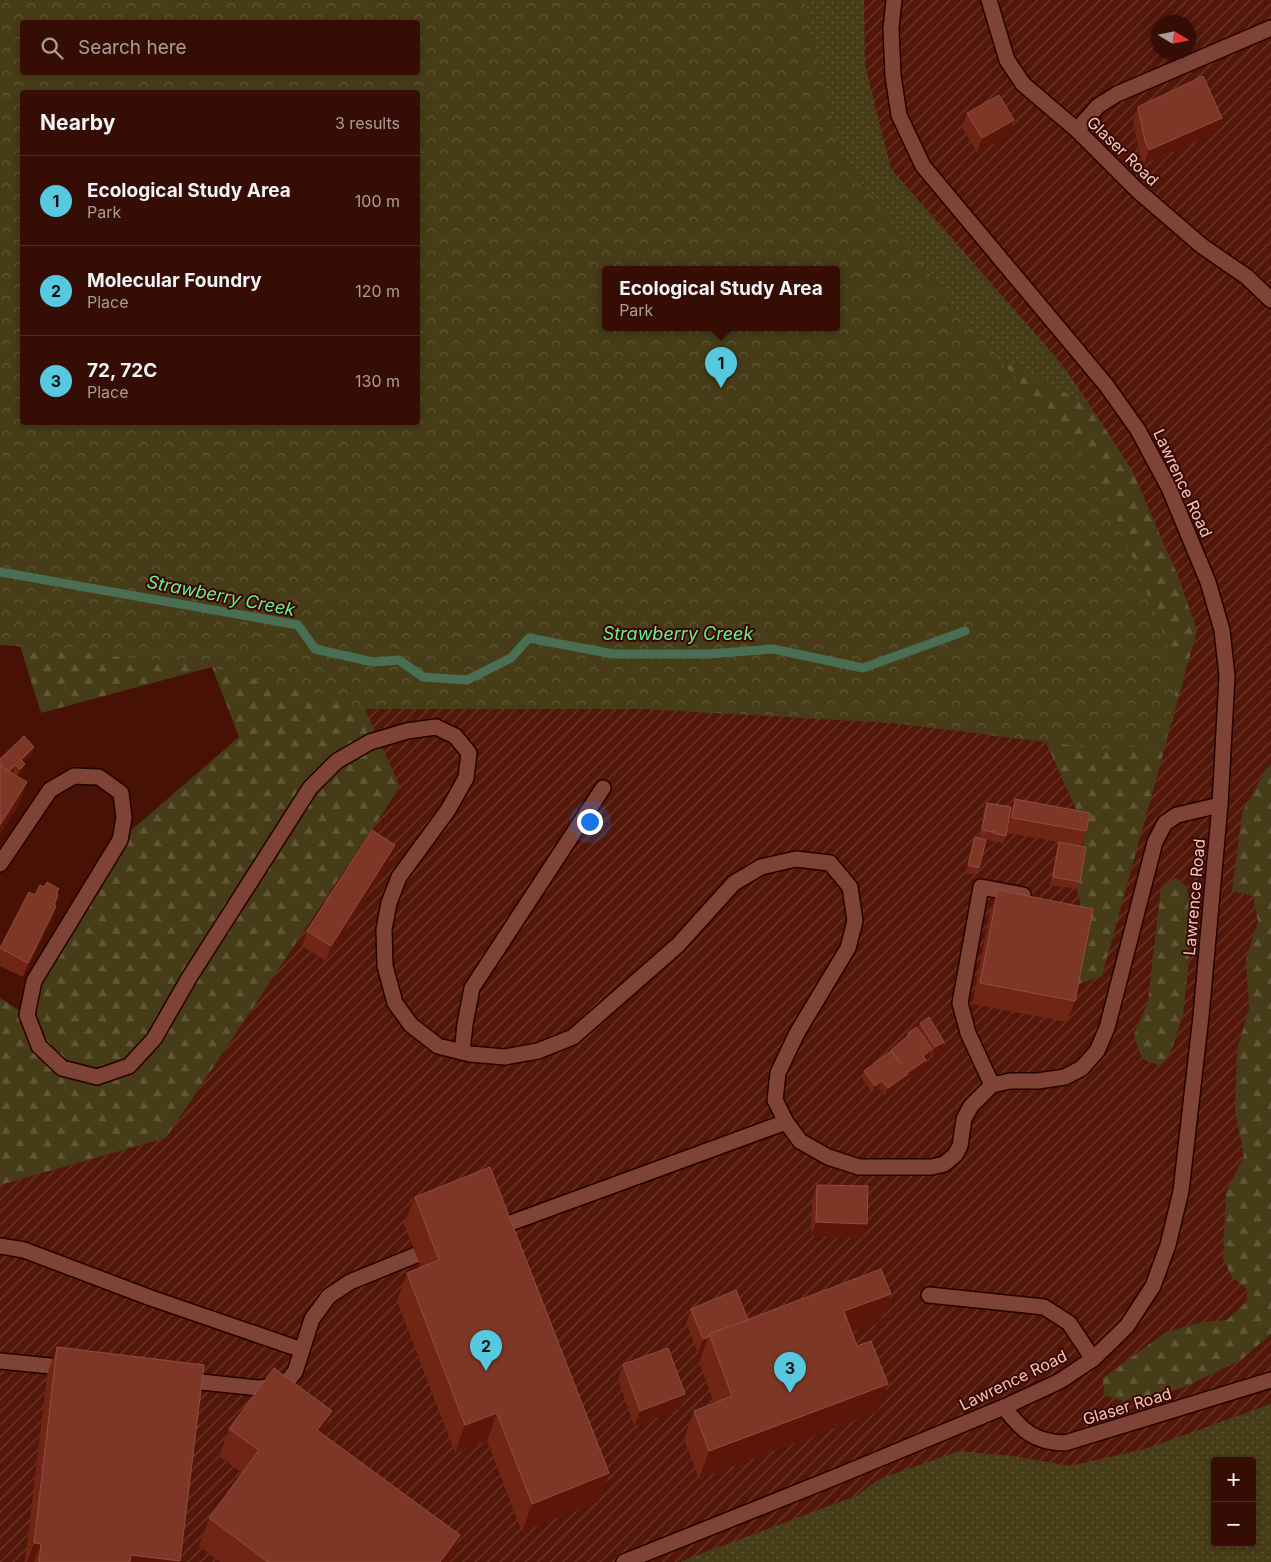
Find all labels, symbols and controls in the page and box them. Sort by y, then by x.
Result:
north arrow [1151,15,1196,60]
search box [20,20,420,75]
icon: search [38,34,66,62]
text: Search here [78,36,187,59]
text: Nearby [40,110,115,135]
street label: Glaser Road [1083,112,1163,190]
text: 3 results [335,113,400,133]
text: Ecological Study Area [87,179,291,202]
text: 1 [53,191,59,211]
text: 100 m [355,191,400,211]
text: Park [87,202,121,222]
popup [602,266,840,331]
text: Molecular Foundry [87,269,262,292]
text: Ecological Study Area [619,277,823,300]
text: 2 [51,281,61,301]
text: 120 m [355,281,400,301]
text: Place [87,292,129,312]
text: Park [619,300,653,320]
pin: 1 [705,347,737,388]
text: 72, 72C [87,359,157,382]
text: 3 [51,371,61,391]
text: 130 m [355,371,400,391]
text: Place [87,382,129,402]
street label: Lawrence Road [1149,426,1217,540]
water label: Strawberry Creek [145,571,298,620]
water label: Strawberry Creek [603,623,754,644]
your location [577,809,603,835]
street label: Lawrence Road [1179,838,1209,956]
pin: 2 [470,1330,502,1371]
street label: Lawrence Road [956,1345,1070,1415]
pin: 3 [774,1352,806,1393]
street label: Glaser Road [1080,1383,1174,1429]
map controls [1211,1457,1256,1547]
button: + [1211,1457,1256,1502]
button: − [1211,1502,1256,1547]

